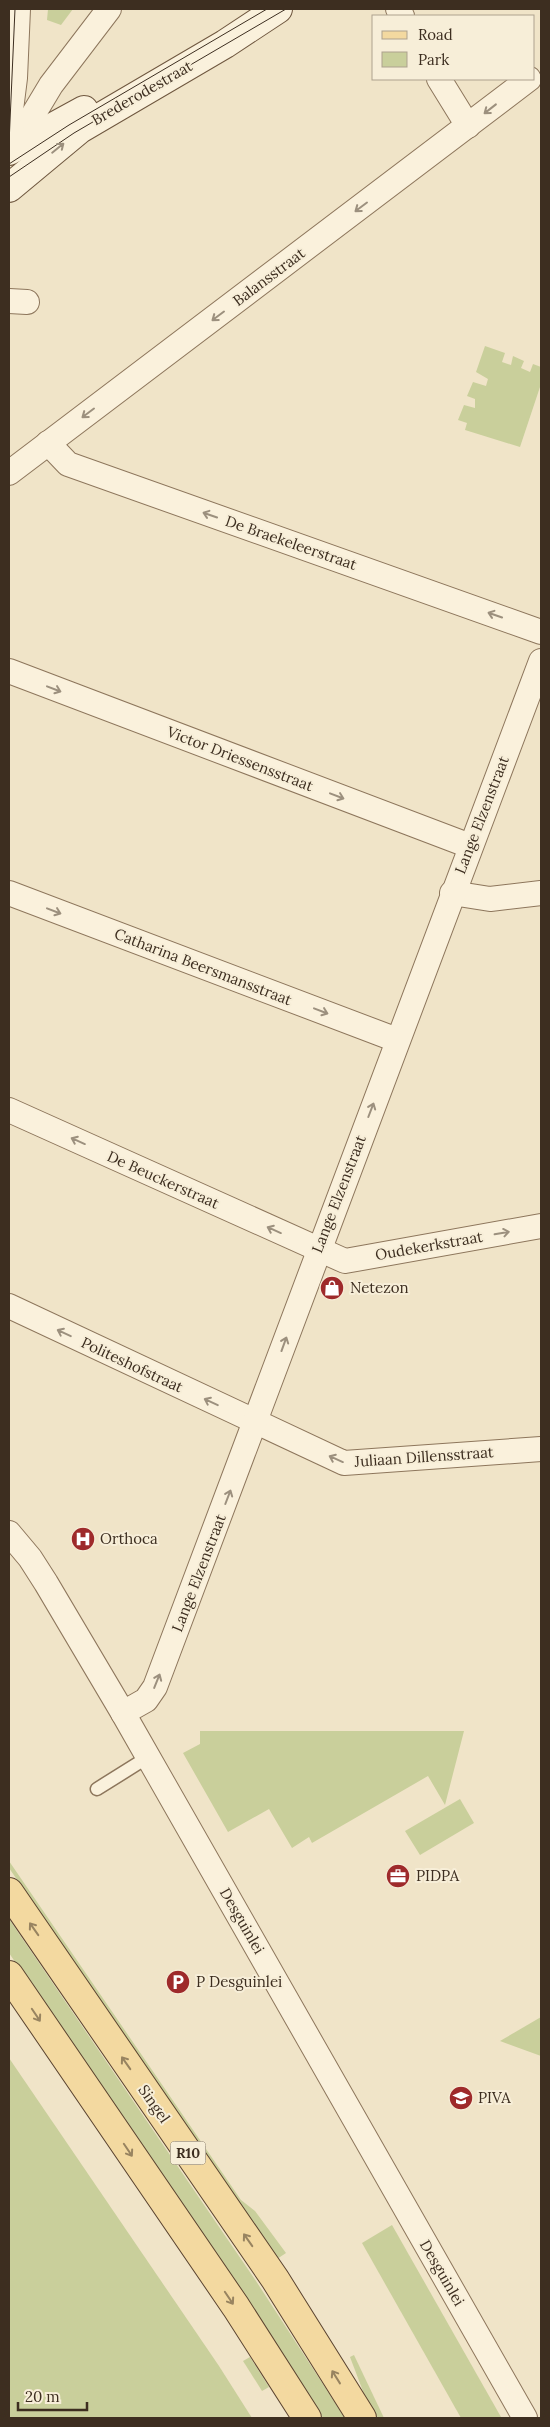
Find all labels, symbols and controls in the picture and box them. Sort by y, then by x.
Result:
legend [372,15,535,80]
text: Road [418,25,453,44]
text: Park [418,50,449,69]
street label: Brederodestraat [88,56,196,129]
one-way arrow [484,103,497,114]
one-way arrow [51,142,64,153]
one-way arrow [354,202,368,212]
street label: Balansstraat [229,243,309,310]
one-way arrow [212,310,225,321]
one-way arrow [82,408,95,419]
one-way arrow [203,510,218,519]
street label: De Braekeleerstraat [223,511,360,574]
one-way arrow [488,610,504,620]
one-way arrow [46,685,62,694]
street label: Victor Driessensstraat [163,722,316,795]
street label: Lange Elzenstraat [450,753,513,876]
one-way arrow [330,792,345,801]
one-way arrow [46,907,62,916]
street label: Catharina Beersmansstraat [112,924,295,1009]
one-way arrow [313,1007,328,1016]
one-way arrow [367,1103,376,1118]
street label: Lange Elzenstraat [307,1132,370,1255]
one-way arrow [71,1136,86,1146]
street label: De Beuckerstraat [104,1146,222,1213]
one-way arrow [267,1224,282,1234]
street label: Oudekerkstraat [374,1227,484,1264]
one-way arrow [494,1228,510,1238]
shop icon: Netezon [319,1275,345,1301]
place label: Netezon [350,1278,409,1297]
one-way arrow [57,1327,72,1337]
street label: Politeshofstraat [78,1333,186,1397]
one-way arrow [280,1337,289,1353]
one-way arrow [204,1397,219,1407]
street label: Juliaan Dillensstraat [353,1442,494,1471]
one-way arrow [329,1454,344,1463]
one-way arrow [223,1490,233,1505]
street label: Lange Elzenstraat [167,1511,230,1634]
hospital icon: Orthoca [70,1526,96,1552]
place label: Orthoca [100,1529,158,1548]
one-way arrow [154,1674,163,1689]
office icon: PIDPA [385,1863,411,1889]
place label: PIDPA [416,1866,460,1885]
street label: Desguinlei [216,1884,269,1957]
one-way arrow [29,1922,39,1936]
parking icon: P Desguinlei [165,1969,191,1995]
place label: P Desguinlei [196,1972,282,1991]
one-way arrow [31,2008,41,2022]
one-way arrow [121,2056,131,2070]
street label: Singel [135,2081,174,2126]
school or university icon: PIVA [448,2085,474,2111]
place label: PIVA [478,2088,511,2107]
one-way arrow [123,2142,133,2156]
road number: R10 [170,2142,206,2164]
one-way arrow [243,2233,253,2247]
street label: Desguinlei [416,2236,469,2309]
one-way arrow [224,2291,234,2305]
one-way arrow [331,2370,341,2384]
scale bar [18,2380,86,2412]
text: 20 m [25,2387,60,2406]

